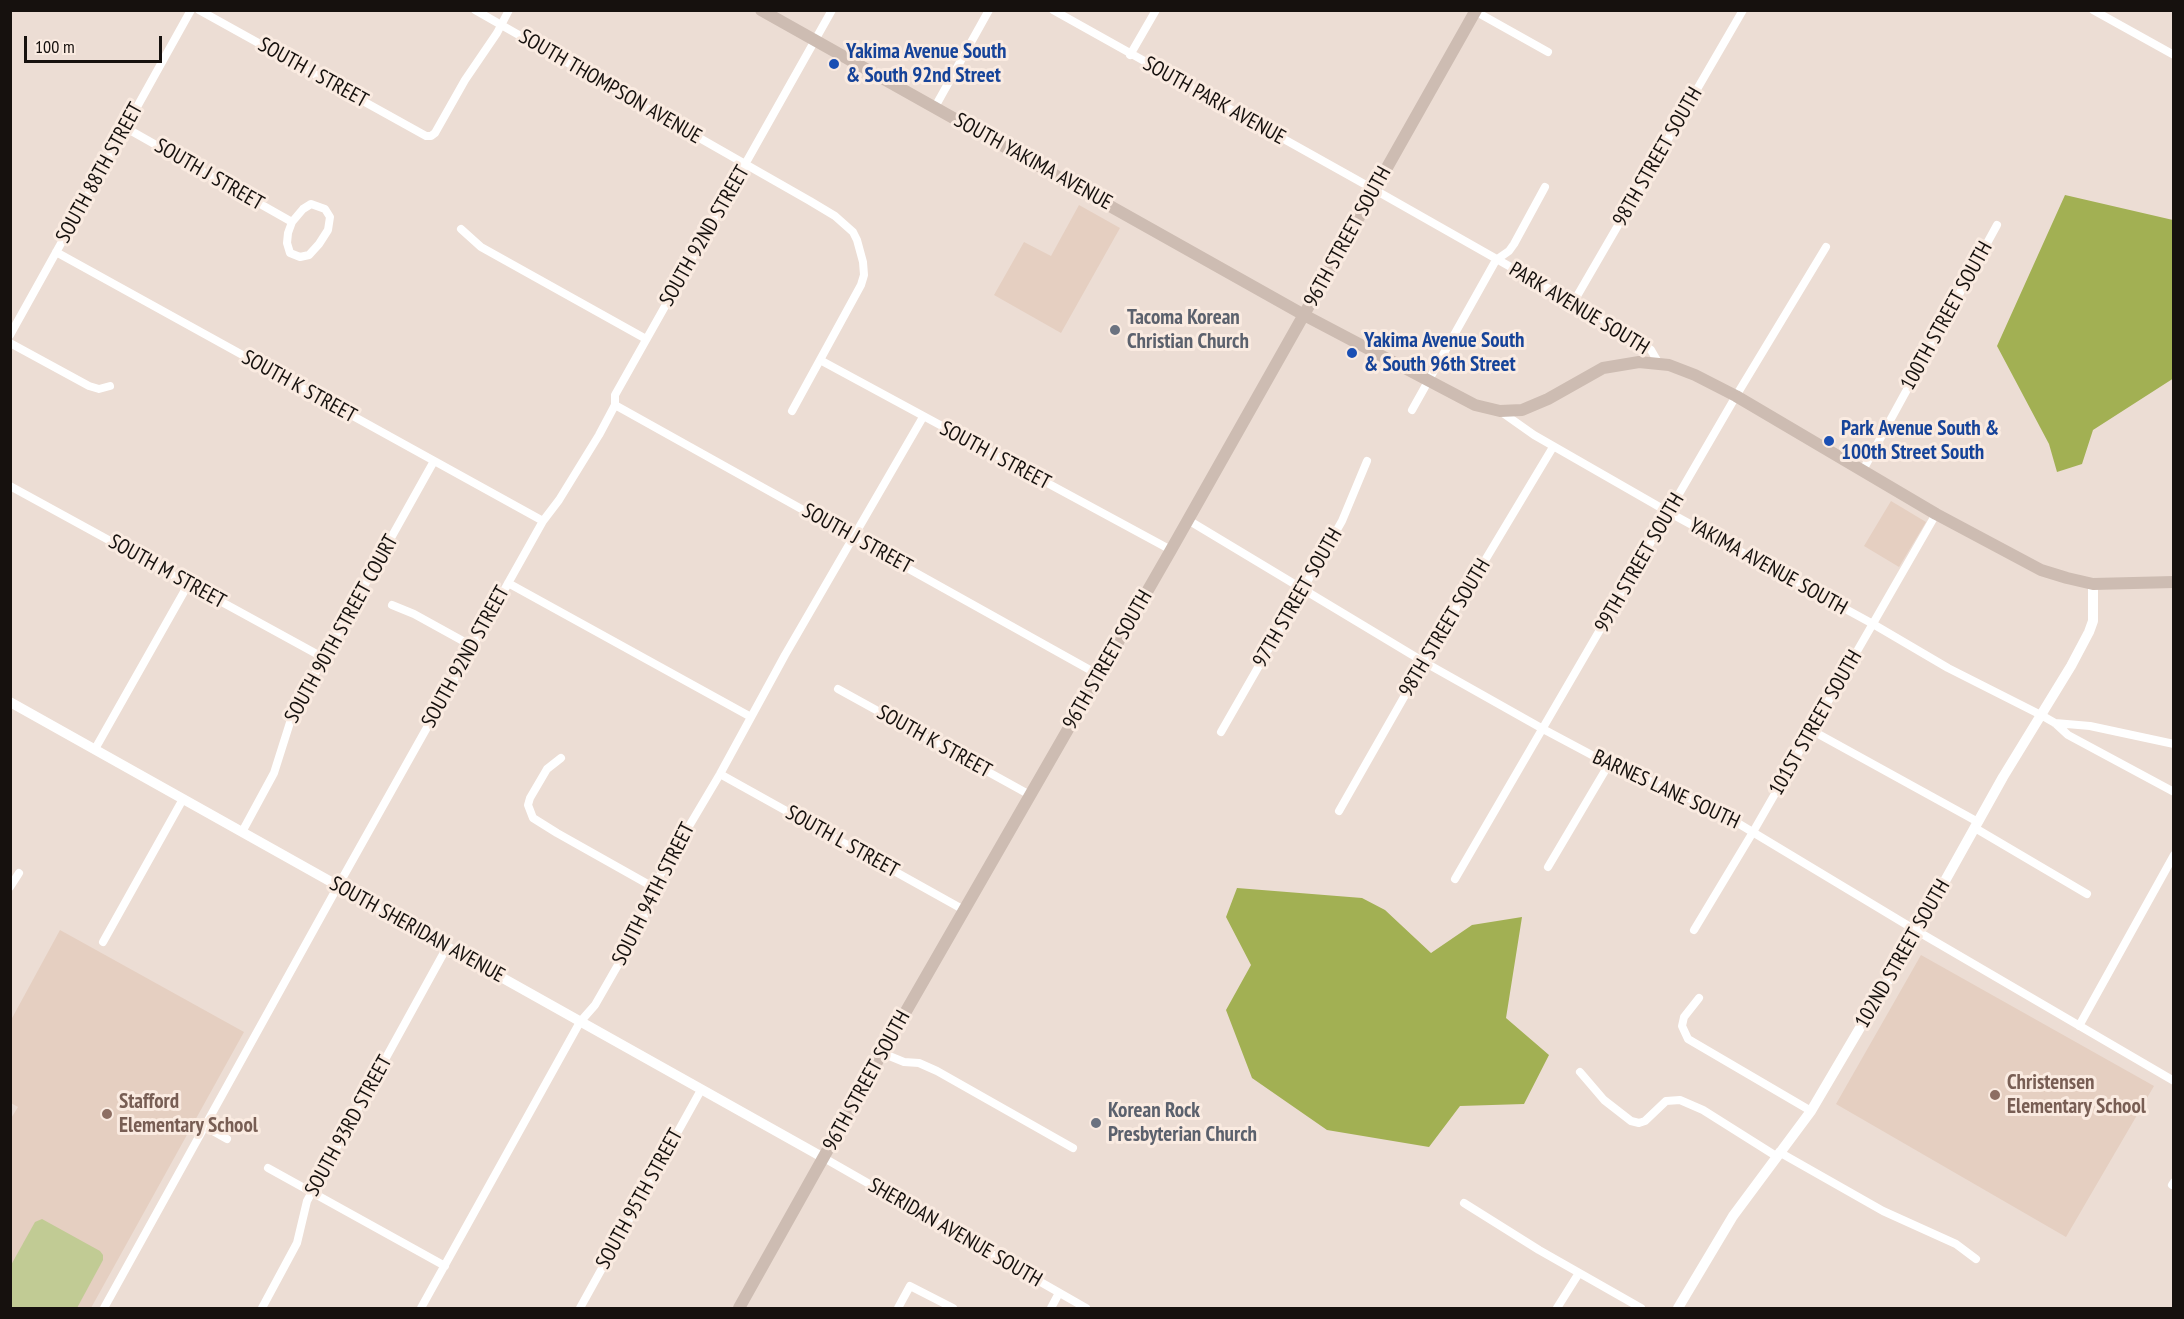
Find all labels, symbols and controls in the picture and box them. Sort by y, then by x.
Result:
scale bar [27,24,165,62]
street label: SOUTH THOMPSON AVENUE [514,24,706,150]
street label: SOUTH I STREET [254,32,372,114]
text: 100 m [35,35,75,58]
place label: Yakima Avenue South & South 92nd Street [846,39,1006,89]
street label: SOUTH PARK AVENUE [1138,51,1290,151]
marker: Yakima Avenue South & South 92nd Street [827,57,841,71]
street label: 98TH STREET SOUTH [1608,83,1708,231]
street label: SOUTH 88TH STREET [51,98,149,248]
street label: SOUTH YAKIMA AVENUE [950,108,1116,216]
street label: SOUTH J STREET [150,134,268,216]
street label: SOUTH 92ND STREET [655,161,755,311]
street label: 96TH STREET SOUTH [1299,162,1397,312]
street label: 100TH STREET SOUTH [1896,237,1998,395]
street label: PARK AVENUE SOUTH [1504,257,1654,361]
place label: Tacoma Korean Christian Church [1127,305,1249,355]
marker: Tacoma Korean Christian Church [1108,323,1122,337]
place label: Yakima Avenue South & South 96th Street [1364,328,1524,378]
street label: SOUTH K STREET [237,345,361,429]
marker: Yakima Avenue South & South 96th Street [1345,346,1359,360]
street label: SOUTH I STREET [935,416,1055,496]
place label: Park Avenue South & 100th Street South [1841,416,1999,466]
marker: Park Avenue South & 100th Street South [1822,434,1836,448]
street label: 99TH STREET SOUTH [1590,489,1690,637]
street label: SOUTH J STREET [798,498,916,580]
street label: YAKIMA AVENUE SOUTH [1685,513,1851,621]
street label: 97TH STREET SOUTH [1248,524,1348,672]
street label: SOUTH M STREET [104,529,230,615]
street label: SOUTH 90TH STREET COURT [280,531,404,727]
street label: 98TH STREET SOUTH [1394,554,1496,702]
street label: SOUTH 92ND STREET [417,582,515,732]
street label: 96TH STREET SOUTH [1058,586,1158,734]
street label: 101ST STREET SOUTH [1764,646,1868,800]
street label: SOUTH K STREET [872,700,996,784]
street label: BARNES LANE SOUTH [1588,745,1744,835]
street label: SOUTH L STREET [781,801,903,883]
street label: SOUTH 94TH STREET [607,819,701,969]
street label: SOUTH SHERIDAN AVENUE [325,871,509,989]
street label: 102ND STREET SOUTH [1850,875,1956,1033]
street label: 96TH STREET SOUTH [818,1006,916,1156]
street label: SOUTH 93RD STREET [300,1051,398,1201]
place label: Christensen Elementary School [2007,1070,2146,1120]
marker: Christensen Elementary School [1988,1088,2002,1102]
place label: Stafford Elementary School [119,1089,258,1139]
place label: Korean Rock Presbyterian Church [1108,1098,1257,1148]
marker: Stafford Elementary School [100,1107,114,1121]
marker: Korean Rock Presbyterian Church [1089,1116,1103,1130]
street label: SOUTH 95TH STREET [591,1124,689,1274]
street label: SHERIDAN AVENUE SOUTH [864,1173,1046,1293]

